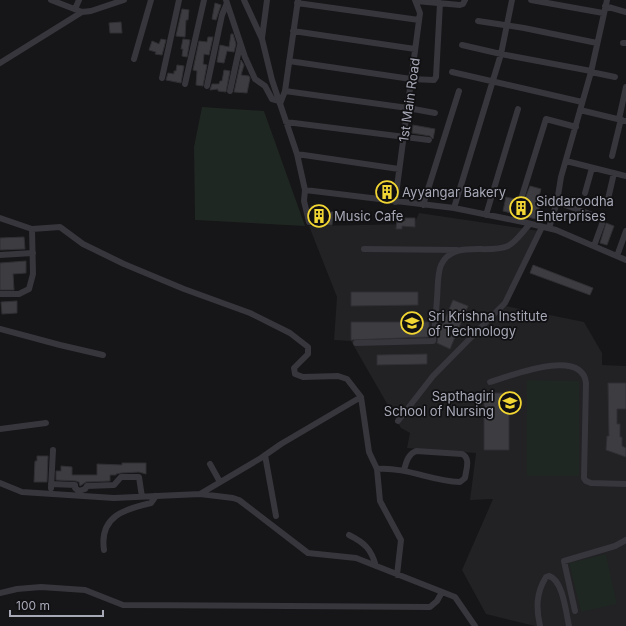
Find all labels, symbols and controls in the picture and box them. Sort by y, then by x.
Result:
street label: 1st Main Road [395,57,423,143]
building icon: Ayyangar Bakery [374,179,400,205]
place label: Ayyangar Bakery [402,184,506,200]
place label: Siddaroodha Enterprises [536,193,614,224]
building icon: Siddaroodha Enterprises [508,195,534,221]
building icon: Music Cafe [306,203,332,229]
place label: Music Cafe [334,208,403,224]
place label: Sri Krishna Institute of Technology [428,308,548,339]
school or university icon: Sri Krishna Institute of Technology [399,310,425,336]
place label: Sapthagiri School of Nursing [384,388,494,419]
school or university icon: Sapthagiri School of Nursing [497,390,523,416]
scale bar [10,592,103,618]
text: 100 m [16,598,50,613]

